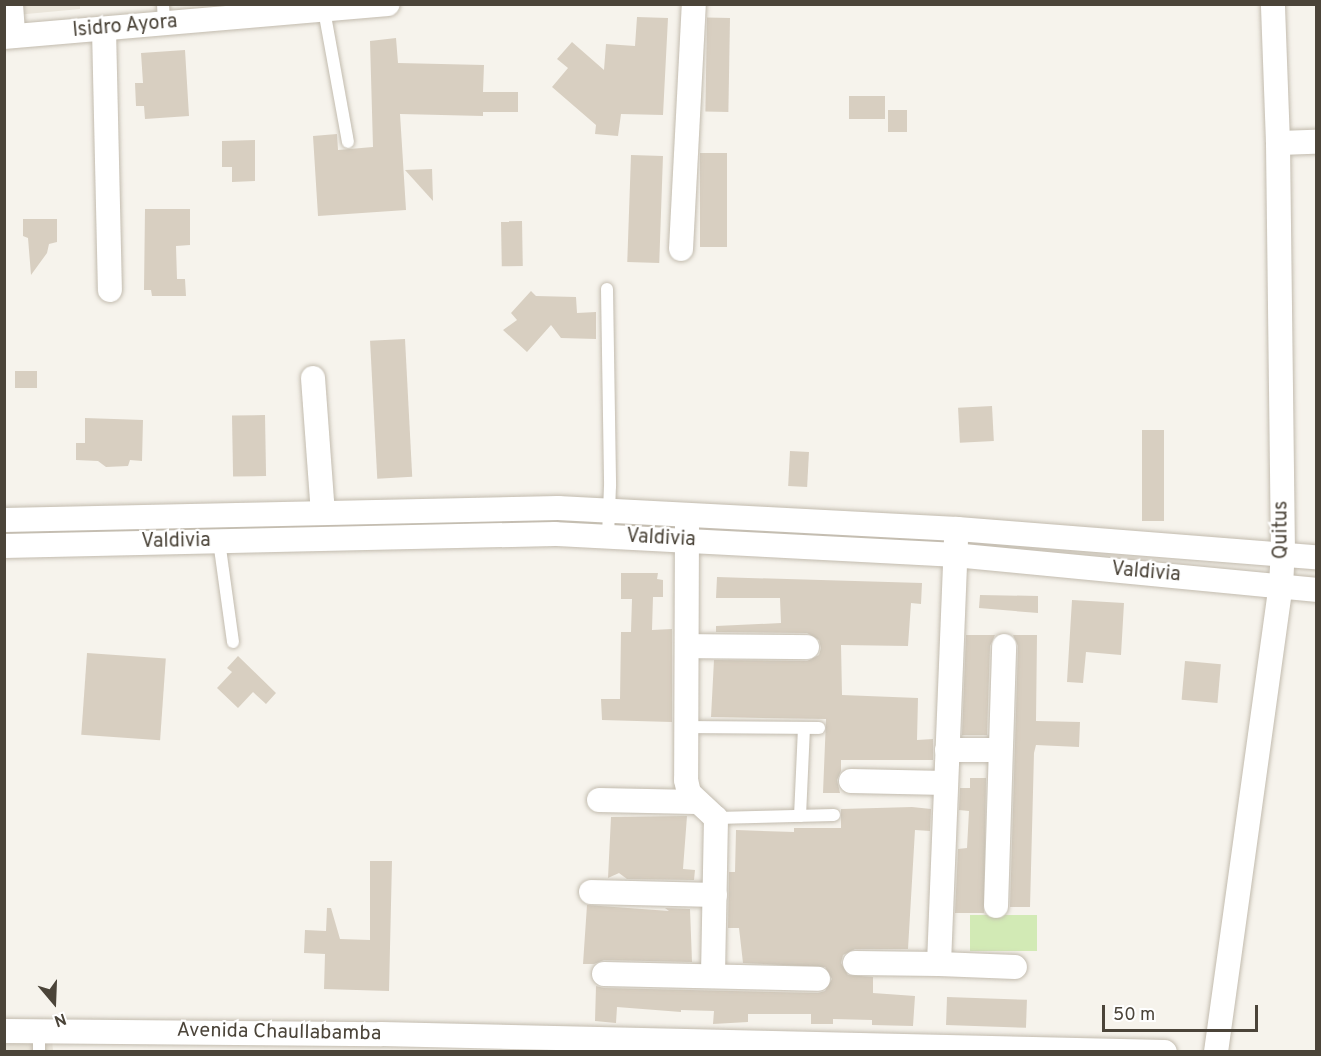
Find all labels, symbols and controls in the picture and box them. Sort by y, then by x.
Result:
street label: Isidro Ayora [71,10,179,44]
street label: Quitus [1270,501,1294,559]
street label: Valdivia [626,525,696,553]
street label: Valdivia [141,529,211,555]
street label: Valdivia [1110,558,1182,588]
north arrow [24,972,84,1032]
scale bar [1105,993,1261,1031]
text: 50 m [1113,1004,1155,1027]
text: N [51,1008,69,1030]
street label: Avenida Chaullabamba [176,1019,382,1047]

